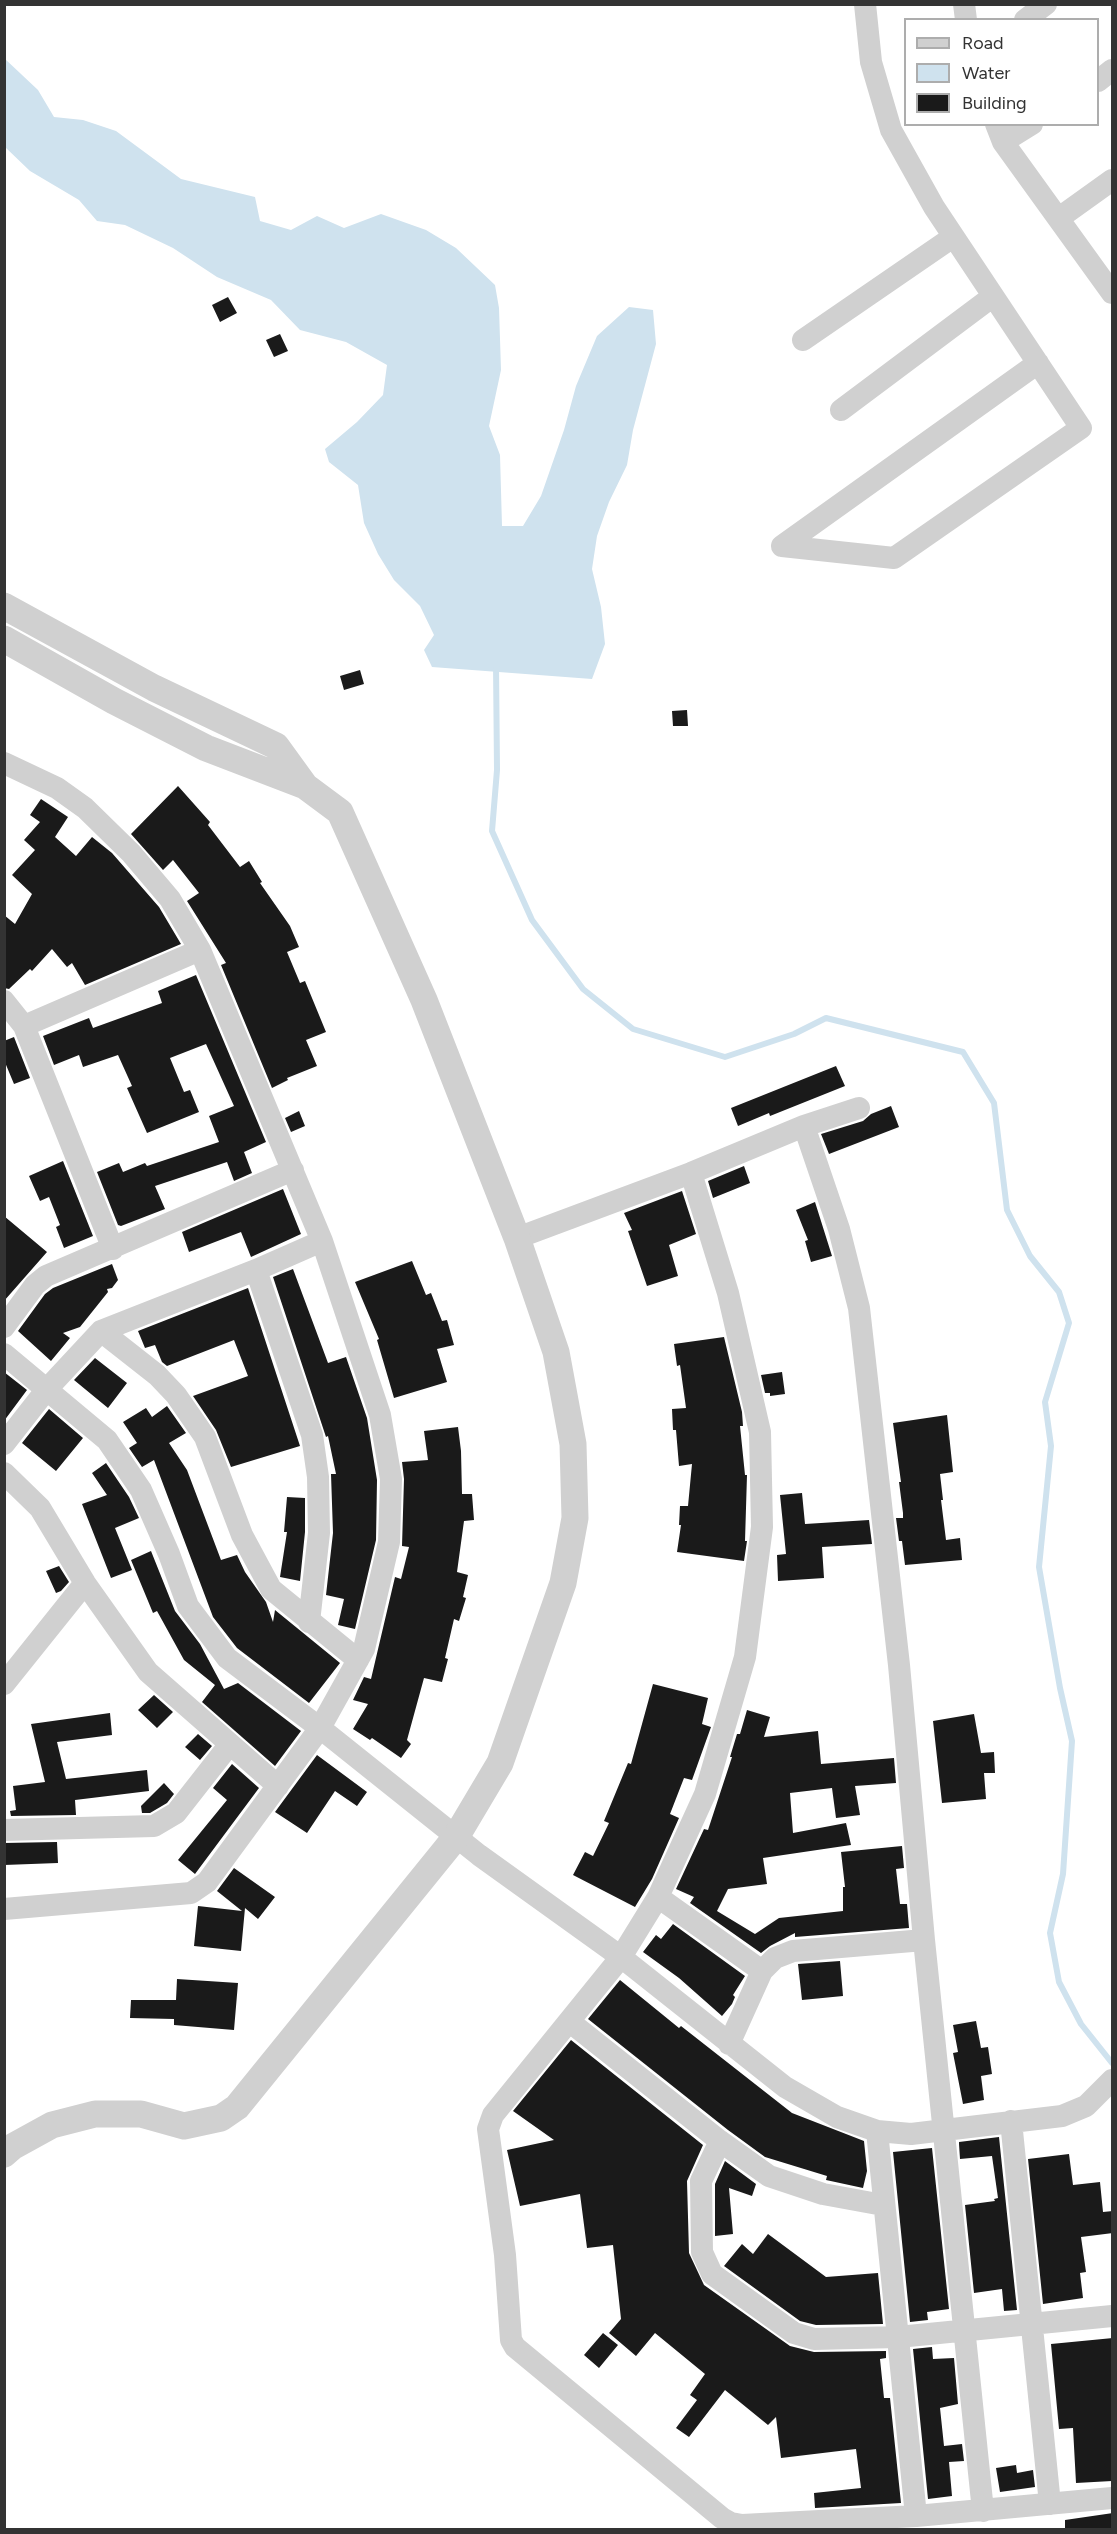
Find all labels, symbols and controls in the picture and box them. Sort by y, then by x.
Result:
legend [904,18,1099,126]
text: Road [962,32,1003,54]
text: Water [962,62,1010,84]
text: Building [962,92,1027,114]

